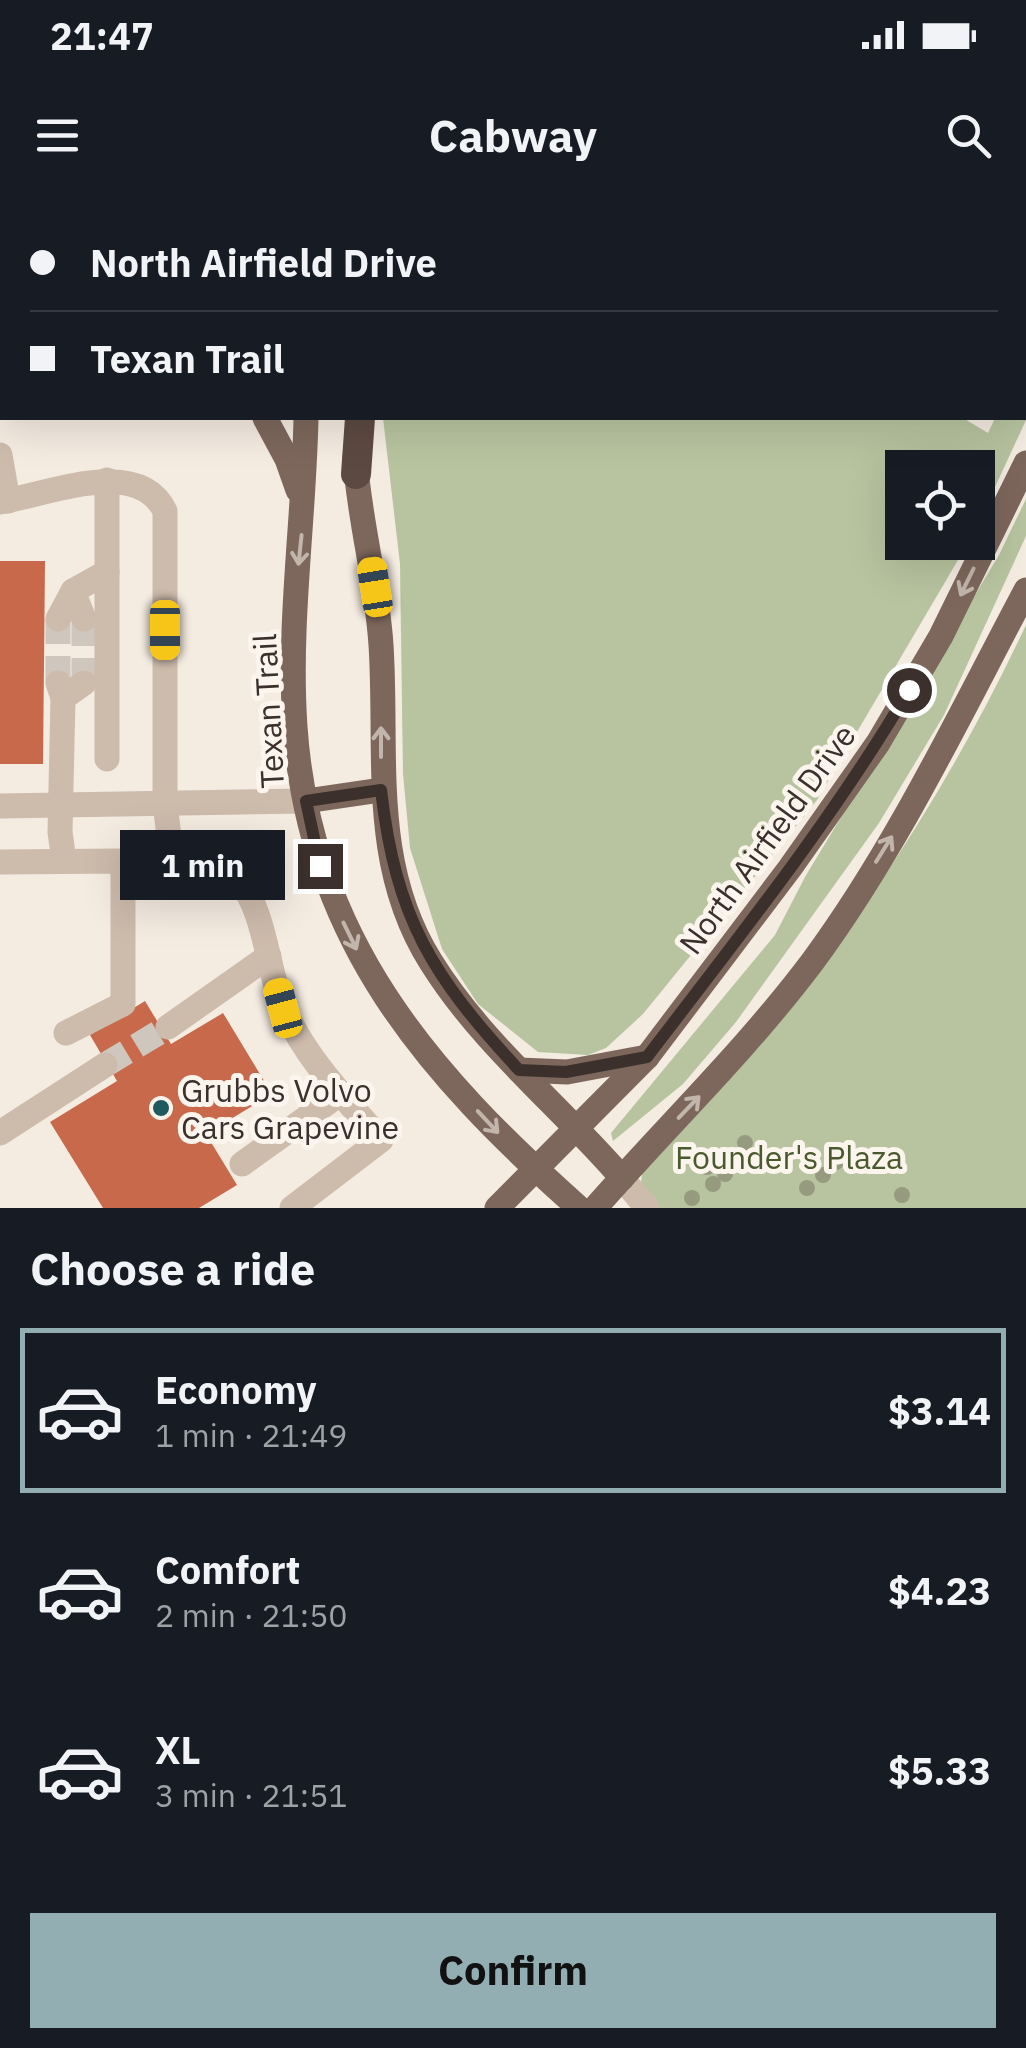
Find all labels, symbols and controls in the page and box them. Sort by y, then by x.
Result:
text: 21:47 [50,11,154,60]
text: Cabway [429,106,597,164]
icon: menu [30,108,85,163]
icon: search [941,108,996,163]
text: North Airfield Drive [90,238,437,287]
text: Texan Trail [90,334,284,383]
map controls [885,450,995,560]
button: locate [885,450,995,560]
one-way arrow [291,533,310,565]
car [355,555,395,619]
one-way arrow [957,567,976,596]
car [150,600,180,660]
street label: Texan Trail [243,633,293,789]
route start [887,668,932,713]
street label: North Airfield Drive [669,716,865,962]
one-way arrow [372,727,390,760]
callout: 1 min [120,831,285,901]
one-way arrow [874,835,894,864]
text: 1 min [161,844,244,886]
route end [298,844,343,889]
one-way arrow [342,920,361,950]
car [261,975,305,1041]
place label: Grubbs Volvo Cars Grapevine [181,1069,399,1148]
one-way arrow [677,1096,701,1120]
marker: Grubbs Volvo Cars Grapevine [150,1097,172,1119]
one-way arrow [476,1109,499,1134]
park label: Founder's Plaza [675,1136,903,1178]
text: Choose a ride [30,1239,315,1297]
text: Economy [155,1365,317,1414]
icon: car [35,1366,125,1456]
text: $3.14 [888,1386,991,1435]
text: 1 min · 21:49 [155,1414,348,1456]
text: Comfort [155,1545,300,1594]
icon: car [35,1546,125,1636]
text: $4.23 [888,1566,991,1615]
text: 2 min · 21:50 [155,1594,348,1636]
text: XL [155,1725,201,1774]
icon: car [35,1726,125,1816]
text: $5.33 [888,1746,991,1795]
text: 3 min · 21:51 [155,1774,348,1816]
button: Confirm [30,1913,996,2028]

